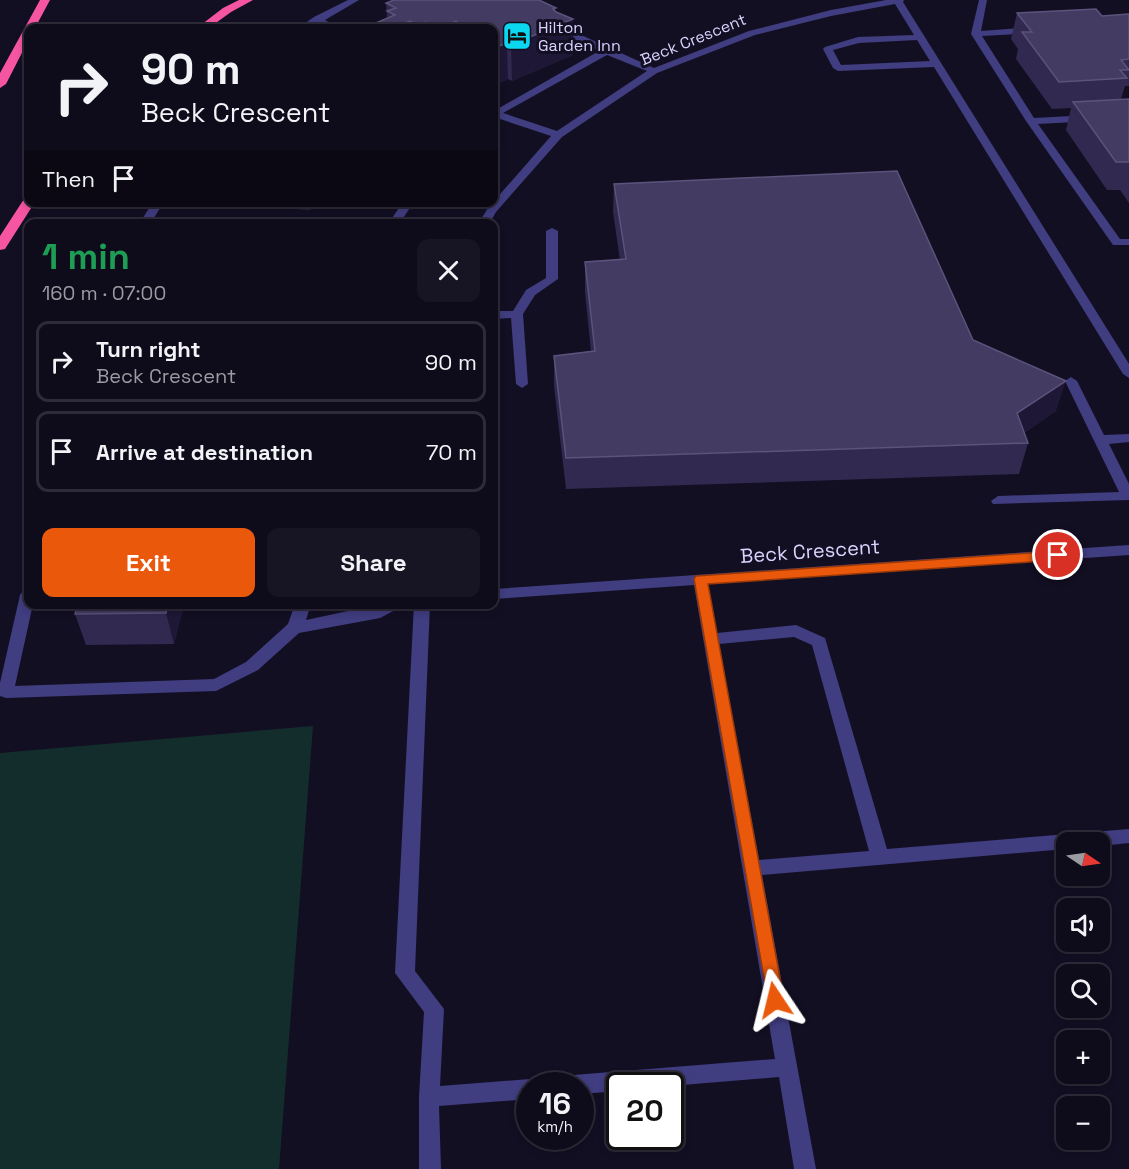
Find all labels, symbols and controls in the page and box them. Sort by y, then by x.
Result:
street label: Beck Crescent [637,9,749,70]
place label: Hilton Garden Inn [538,17,621,56]
hotel icon: Hilton Garden Inn [501,20,533,52]
text: 90 m [141,43,241,96]
icon: right [42,48,120,126]
text: Beck Crescent [141,95,330,130]
icon: arrive [107,162,140,195]
text: Then [42,165,95,193]
text: 1 min [42,234,130,280]
button: close [417,239,480,302]
text: 160 m · 07:00 [42,280,166,306]
text: Turn right [96,335,201,363]
icon: right [45,345,78,378]
text: 90 m [425,348,477,376]
text: Beck Crescent [96,363,236,389]
icon: arrive [45,435,78,468]
text: Arrive at destination [96,438,313,466]
text: 70 m [426,438,477,466]
button: Exit [42,528,255,597]
button: Share [267,528,480,597]
pin [1032,529,1083,580]
street label: Beck Crescent [739,533,881,569]
icon: arrive [1041,538,1074,571]
north arrow [1056,832,1110,886]
map controls [1056,832,1110,1150]
button: sound [1056,898,1110,952]
button: search [1056,964,1110,1018]
position arrow [743,968,807,1032]
button: + [1056,1030,1110,1084]
speed limit sign: 20 [606,1072,684,1150]
text: 16 [539,1084,571,1123]
button: − [1056,1096,1110,1150]
text: km/h [537,1117,573,1136]

